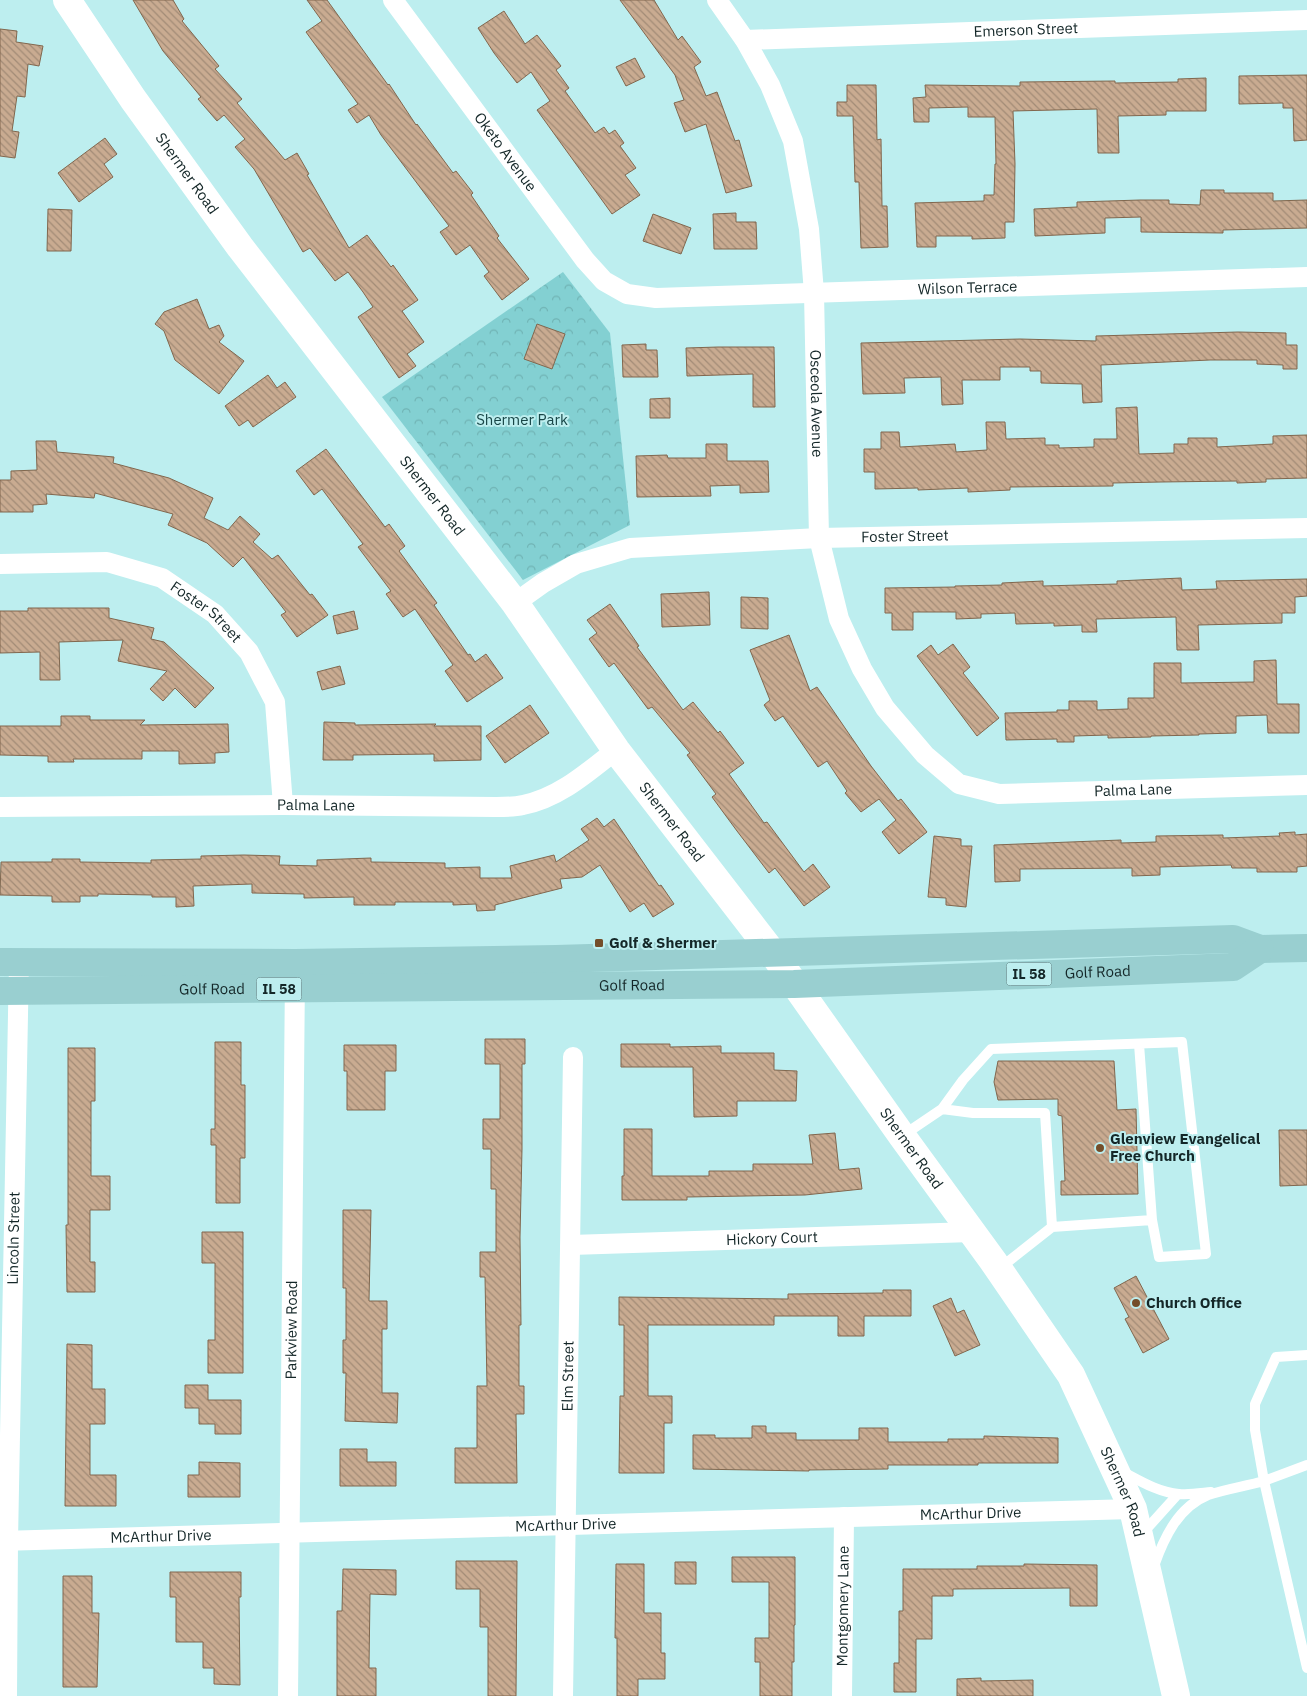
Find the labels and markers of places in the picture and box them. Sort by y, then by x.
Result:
place label: Golf & Shermer [609,933,717,952]
marker: Golf & Shermer [593,937,605,949]
place label: Glenview Evangelical Free Church [1110,1129,1261,1165]
marker: Glenview Evangelical Free Church [1094,1142,1106,1154]
place label: Church Office [1146,1293,1242,1312]
marker: Church Office [1130,1297,1142,1309]

